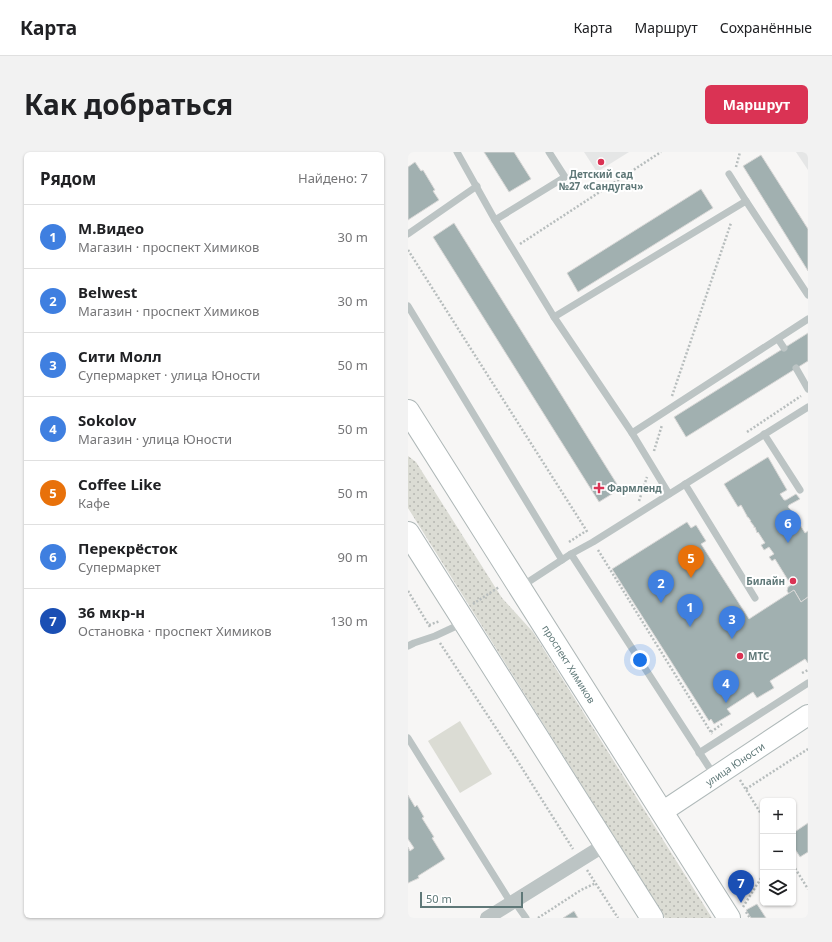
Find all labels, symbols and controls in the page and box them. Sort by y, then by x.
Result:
text: Карта [20,15,77,41]
text: Карта [573,18,612,37]
text: Маршрут [634,18,698,37]
text: Сохранённые [720,18,812,37]
text: Как добраться [24,85,233,123]
button: Маршрут [705,85,808,124]
marker: Детский сад №27 «Сандугач» [596,157,606,167]
text: Рядом [40,167,96,190]
place label: Детский сад №27 «Сандугач» [559,167,643,193]
text: Найдено: 7 [298,169,368,187]
text: М.Видео [78,218,144,238]
text: 1 [49,228,57,246]
text: 30 m [338,228,368,246]
text: Магазин · проспект Химиков [78,238,259,256]
text: Belwest [78,282,137,302]
text: 2 [49,292,57,310]
text: 30 m [338,292,368,310]
text: Магазин · проспект Химиков [78,302,259,320]
text: Сити Молл [78,346,162,366]
text: 3 [49,356,57,374]
text: 50 m [338,356,368,374]
text: Супермаркет · улица Юности [78,366,260,384]
text: Sokolov [78,410,136,430]
text: 4 [49,420,57,438]
text: 50 m [338,420,368,438]
text: Магазин · улица Юности [78,430,232,448]
text: Coffee Like [78,474,162,494]
place label: Фармленд [607,481,662,495]
marker: Фармленд [594,483,604,493]
text: 5 [49,484,57,502]
text: 50 m [338,484,368,502]
text: Кафе [78,494,110,512]
pin: 6 [775,510,801,543]
text: Перекрёсток [78,538,178,558]
pin: 5 [678,545,704,578]
text: 6 [49,548,57,566]
text: 90 m [338,548,368,566]
text: Супермаркет [78,558,161,576]
pin: 2 [648,570,674,603]
place label: Билайн [746,574,785,588]
marker: Билайн [788,576,798,586]
pin: 1 [677,594,703,627]
text: 36 мкр-н [78,602,145,622]
pin: 3 [719,606,745,639]
text: 7 [49,612,57,630]
text: 130 m [330,612,368,630]
text: Остановка · проспект Химиков [78,622,271,640]
street label: проспект Химиков [539,622,599,706]
place label: МТС [748,649,770,663]
your location [630,650,650,670]
marker: МТС [735,651,745,661]
pin: 4 [713,670,739,703]
street label: улица Юности [703,739,767,789]
map controls [760,798,796,906]
button: + [760,798,796,834]
button: − [760,834,796,870]
pin: 7 [728,870,754,903]
button: layers [760,870,796,906]
scale bar [420,890,523,909]
text: 50 m [426,891,452,906]

